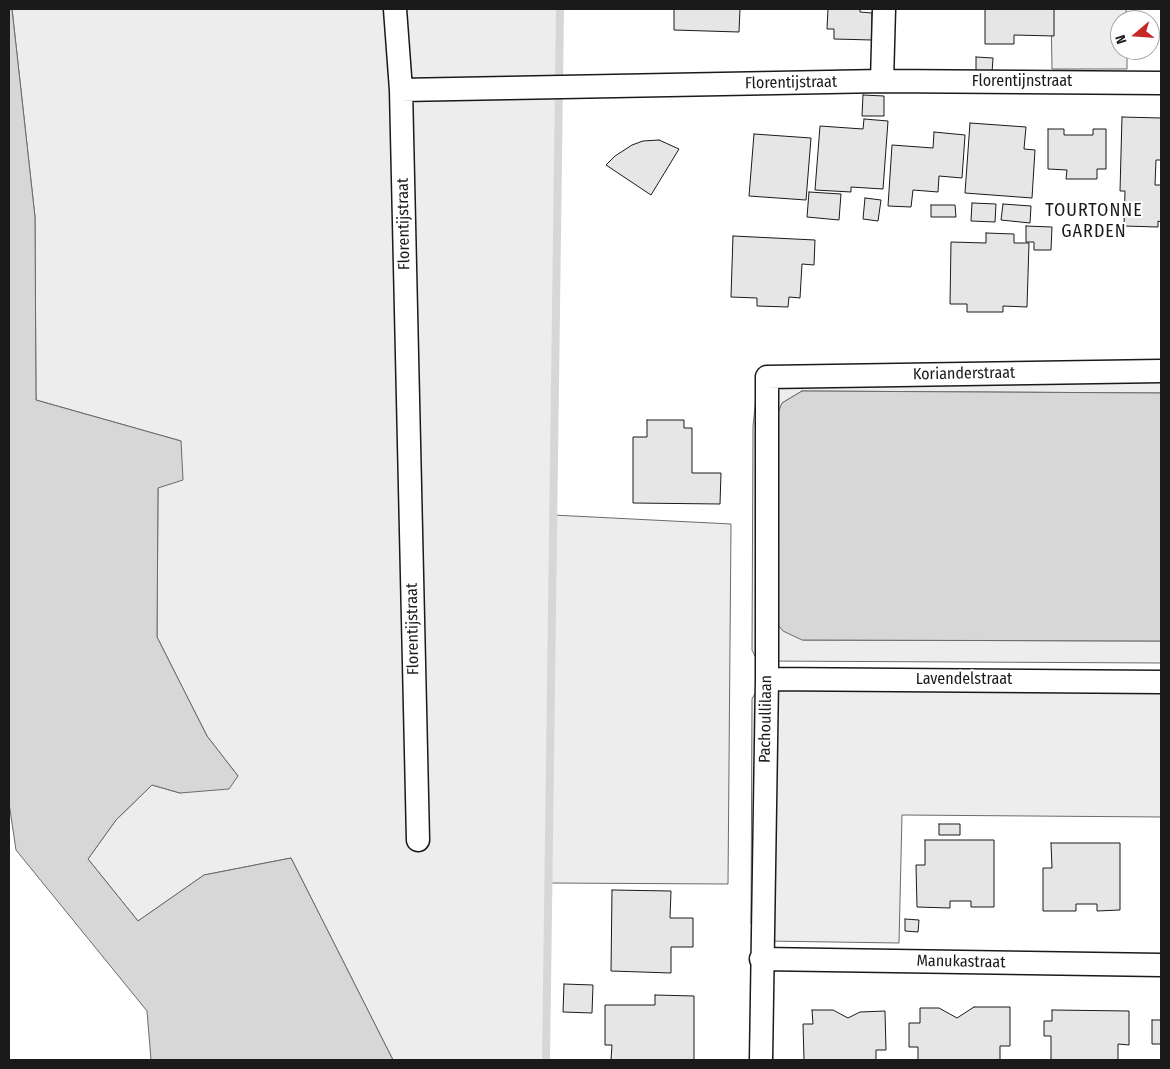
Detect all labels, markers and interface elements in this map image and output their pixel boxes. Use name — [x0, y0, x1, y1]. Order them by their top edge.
north arrow — [1110, 10, 1160, 60]
text: N — [1112, 33, 1131, 46]
street label: Florentijnstraat — [972, 72, 1072, 92]
street label: Florentijstraat — [745, 73, 837, 93]
street label: Florentijstraat — [394, 178, 414, 270]
district label: TOURTONNE GARDEN — [1044, 200, 1144, 242]
street label: Korianderstraat — [913, 364, 1015, 384]
street label: Florentijstraat — [403, 583, 423, 675]
street label: Lavendelstraat — [916, 670, 1012, 690]
street label: Pachoullilaan — [756, 675, 776, 763]
street label: Manukastraat — [916, 952, 1006, 972]

